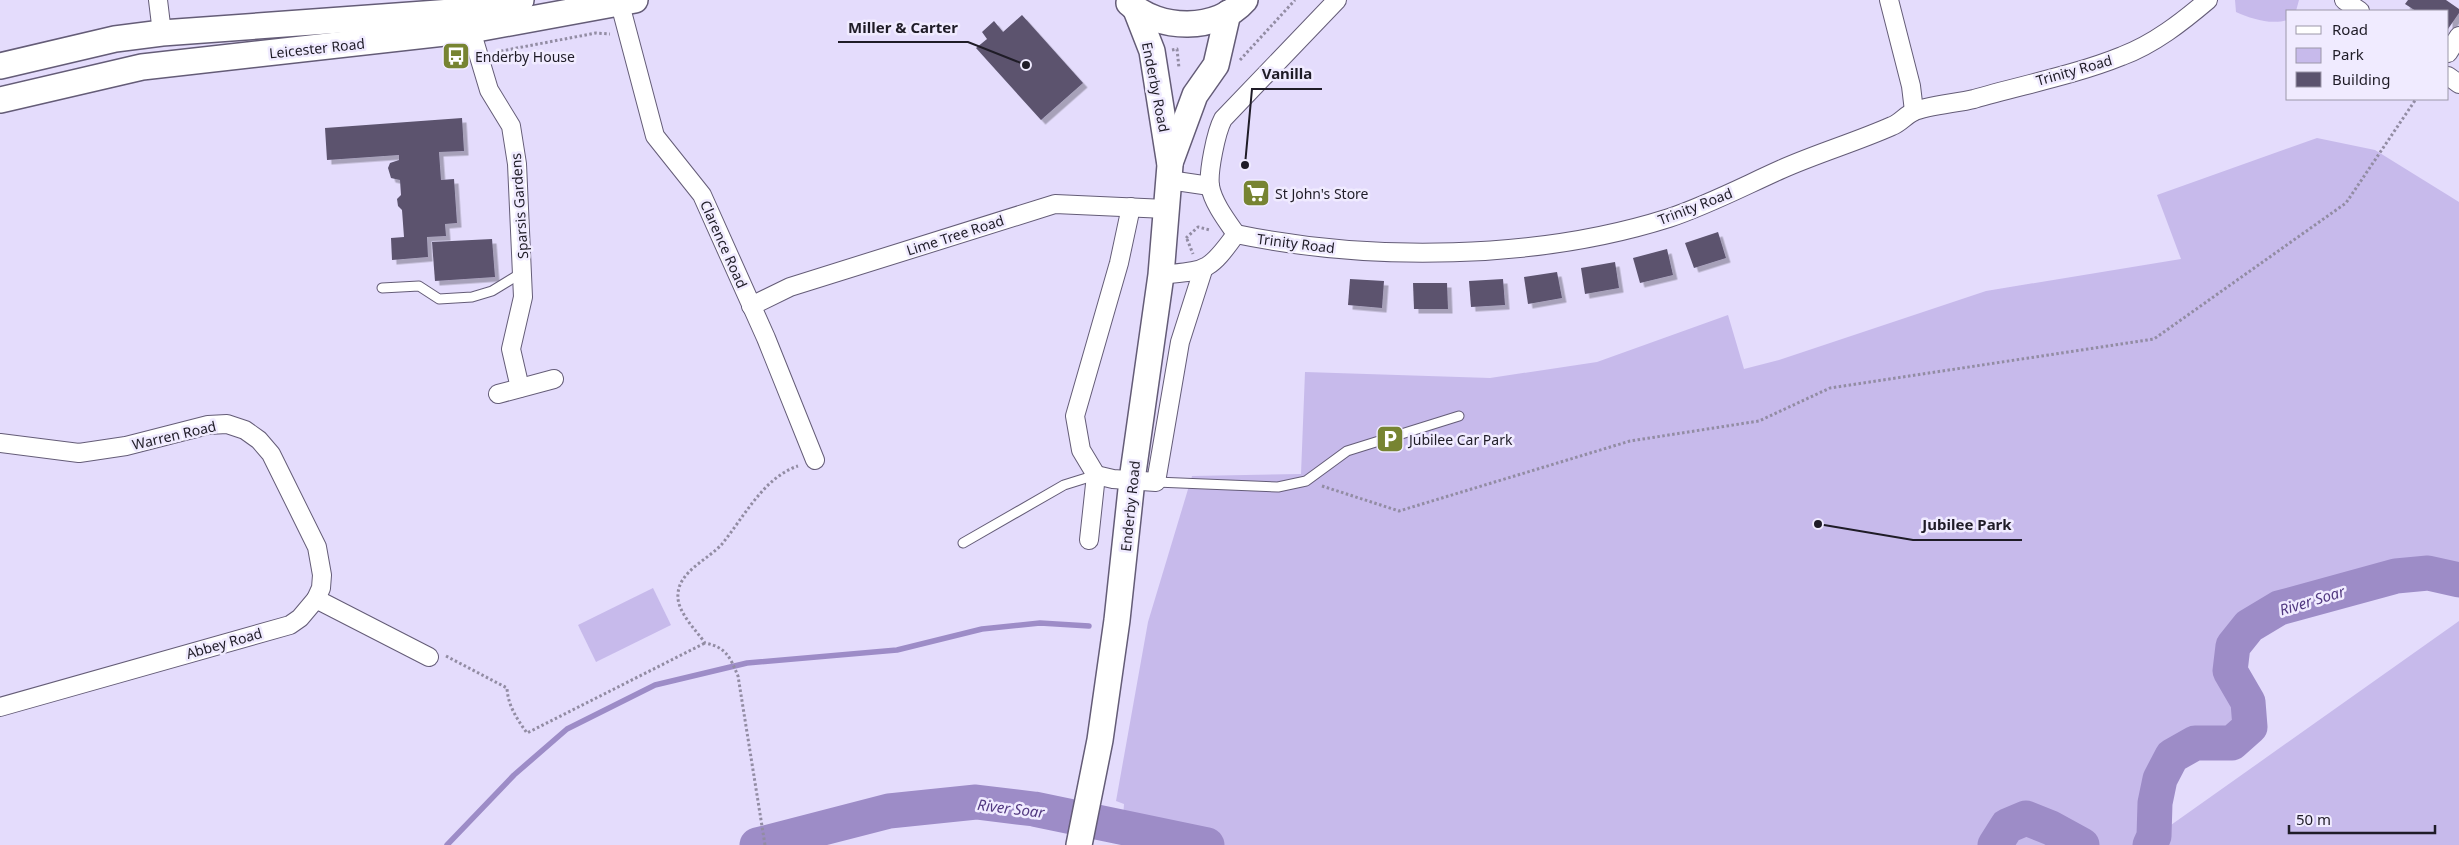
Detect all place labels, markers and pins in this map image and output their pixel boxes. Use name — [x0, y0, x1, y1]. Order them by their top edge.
callout: Miller & Carter — [838, 12, 968, 42]
bus stop icon: Enderby House — [441, 41, 471, 71]
place label: Enderby House — [475, 47, 575, 66]
callout: Vanilla — [1252, 59, 1322, 89]
supermarket icon: St John's Store — [1241, 178, 1271, 208]
place label: St John's Store — [1275, 184, 1369, 203]
parking icon: Jubilee Car Park — [1375, 424, 1405, 454]
place label: Jubilee Car Park — [1407, 430, 1513, 449]
callout: Jubilee Park — [1913, 510, 2022, 540]

